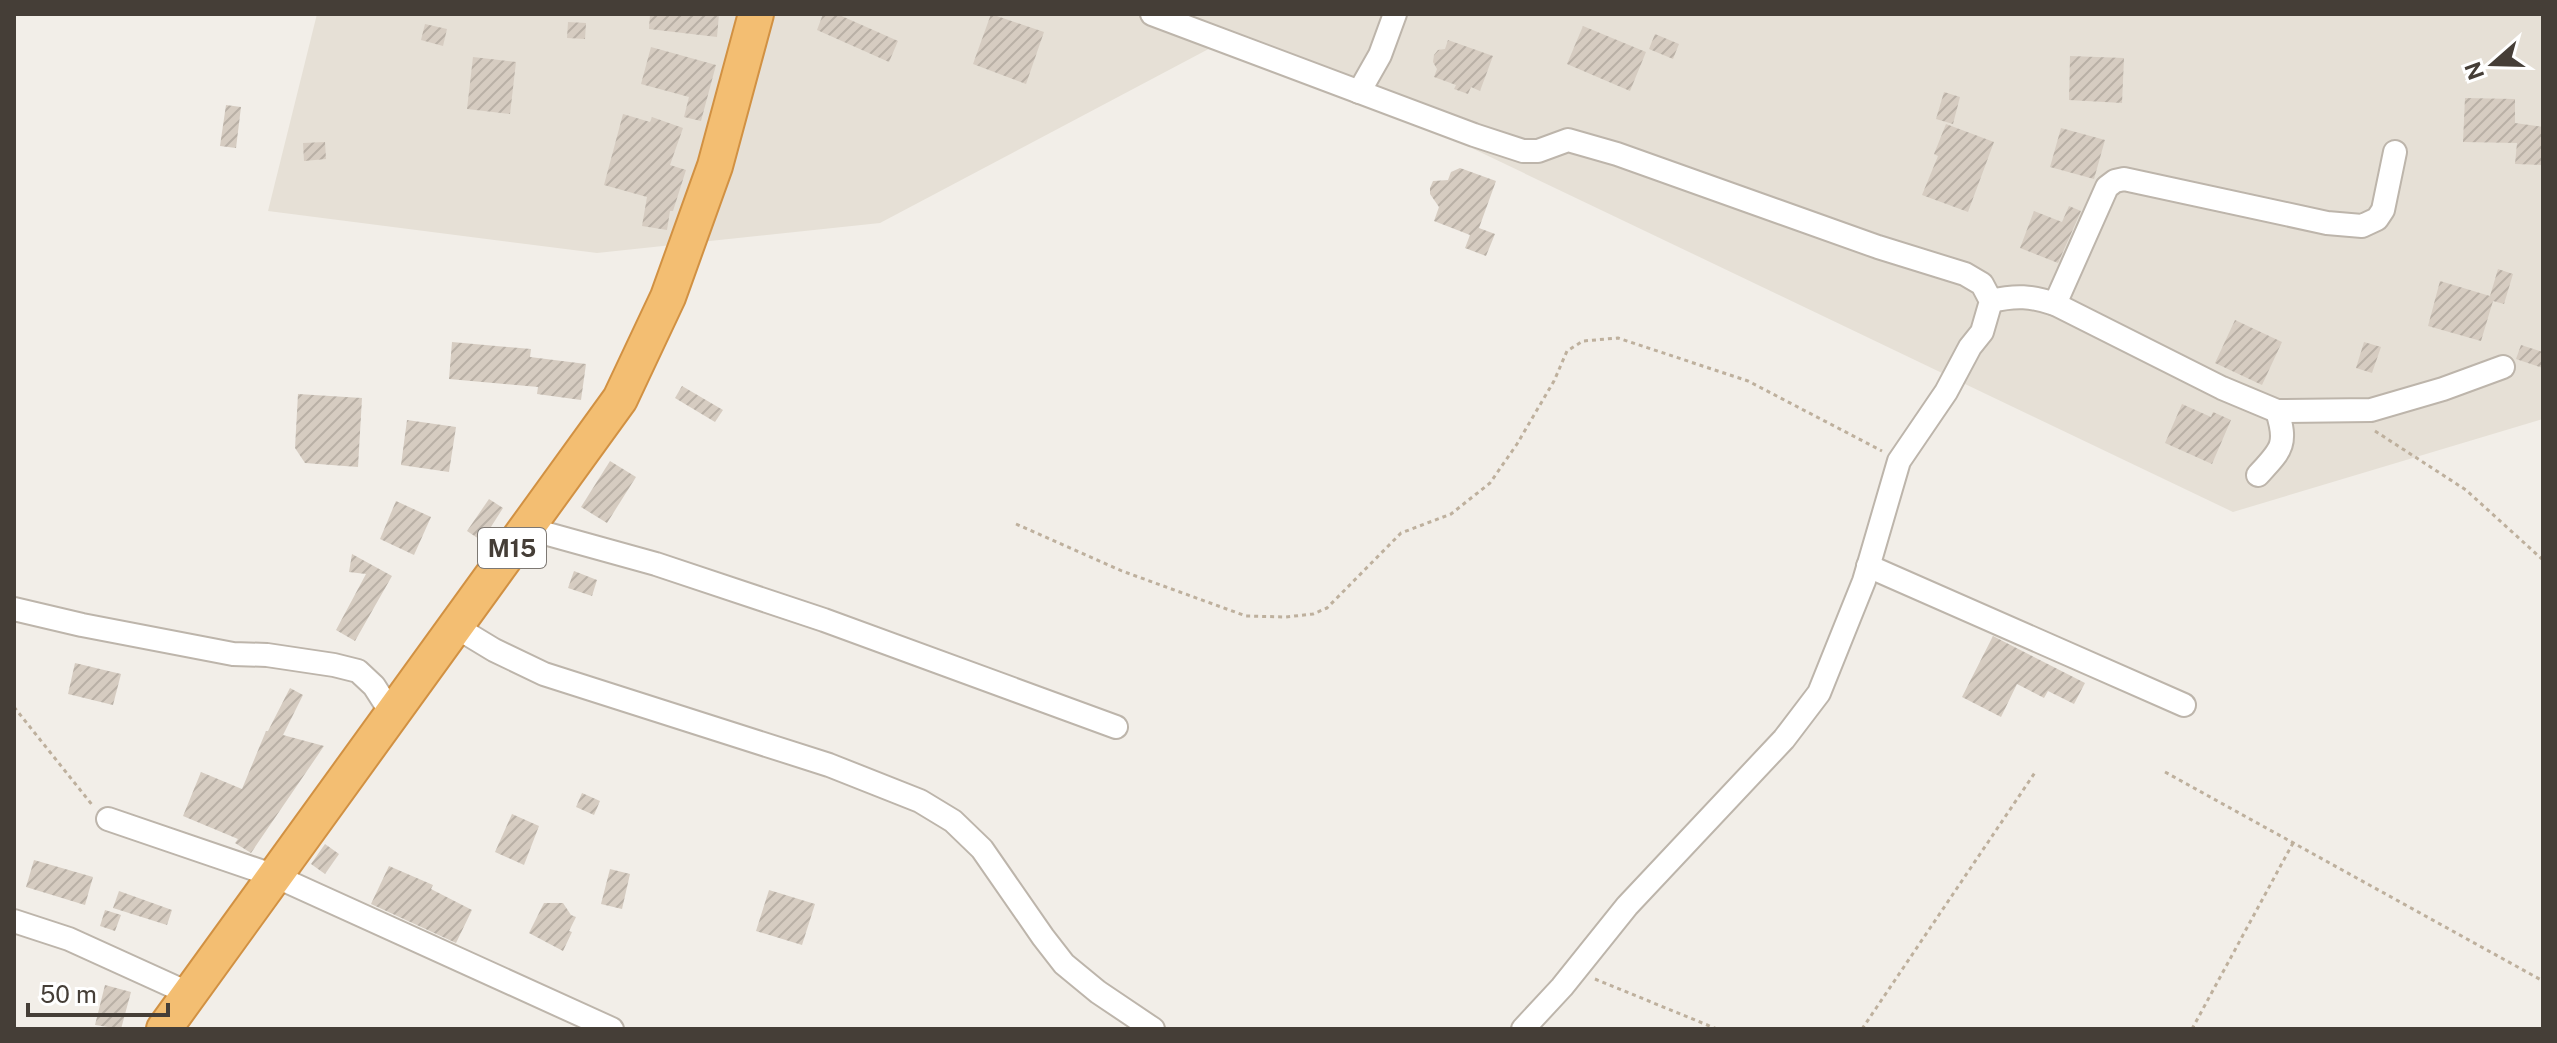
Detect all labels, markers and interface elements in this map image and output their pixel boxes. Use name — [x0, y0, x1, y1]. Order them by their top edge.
north arrow — [2453, 24, 2533, 104]
text: N — [2459, 58, 2489, 83]
road number: M15 — [478, 528, 546, 568]
scale bar — [28, 967, 168, 1017]
text: 50 m — [40, 980, 97, 1008]

